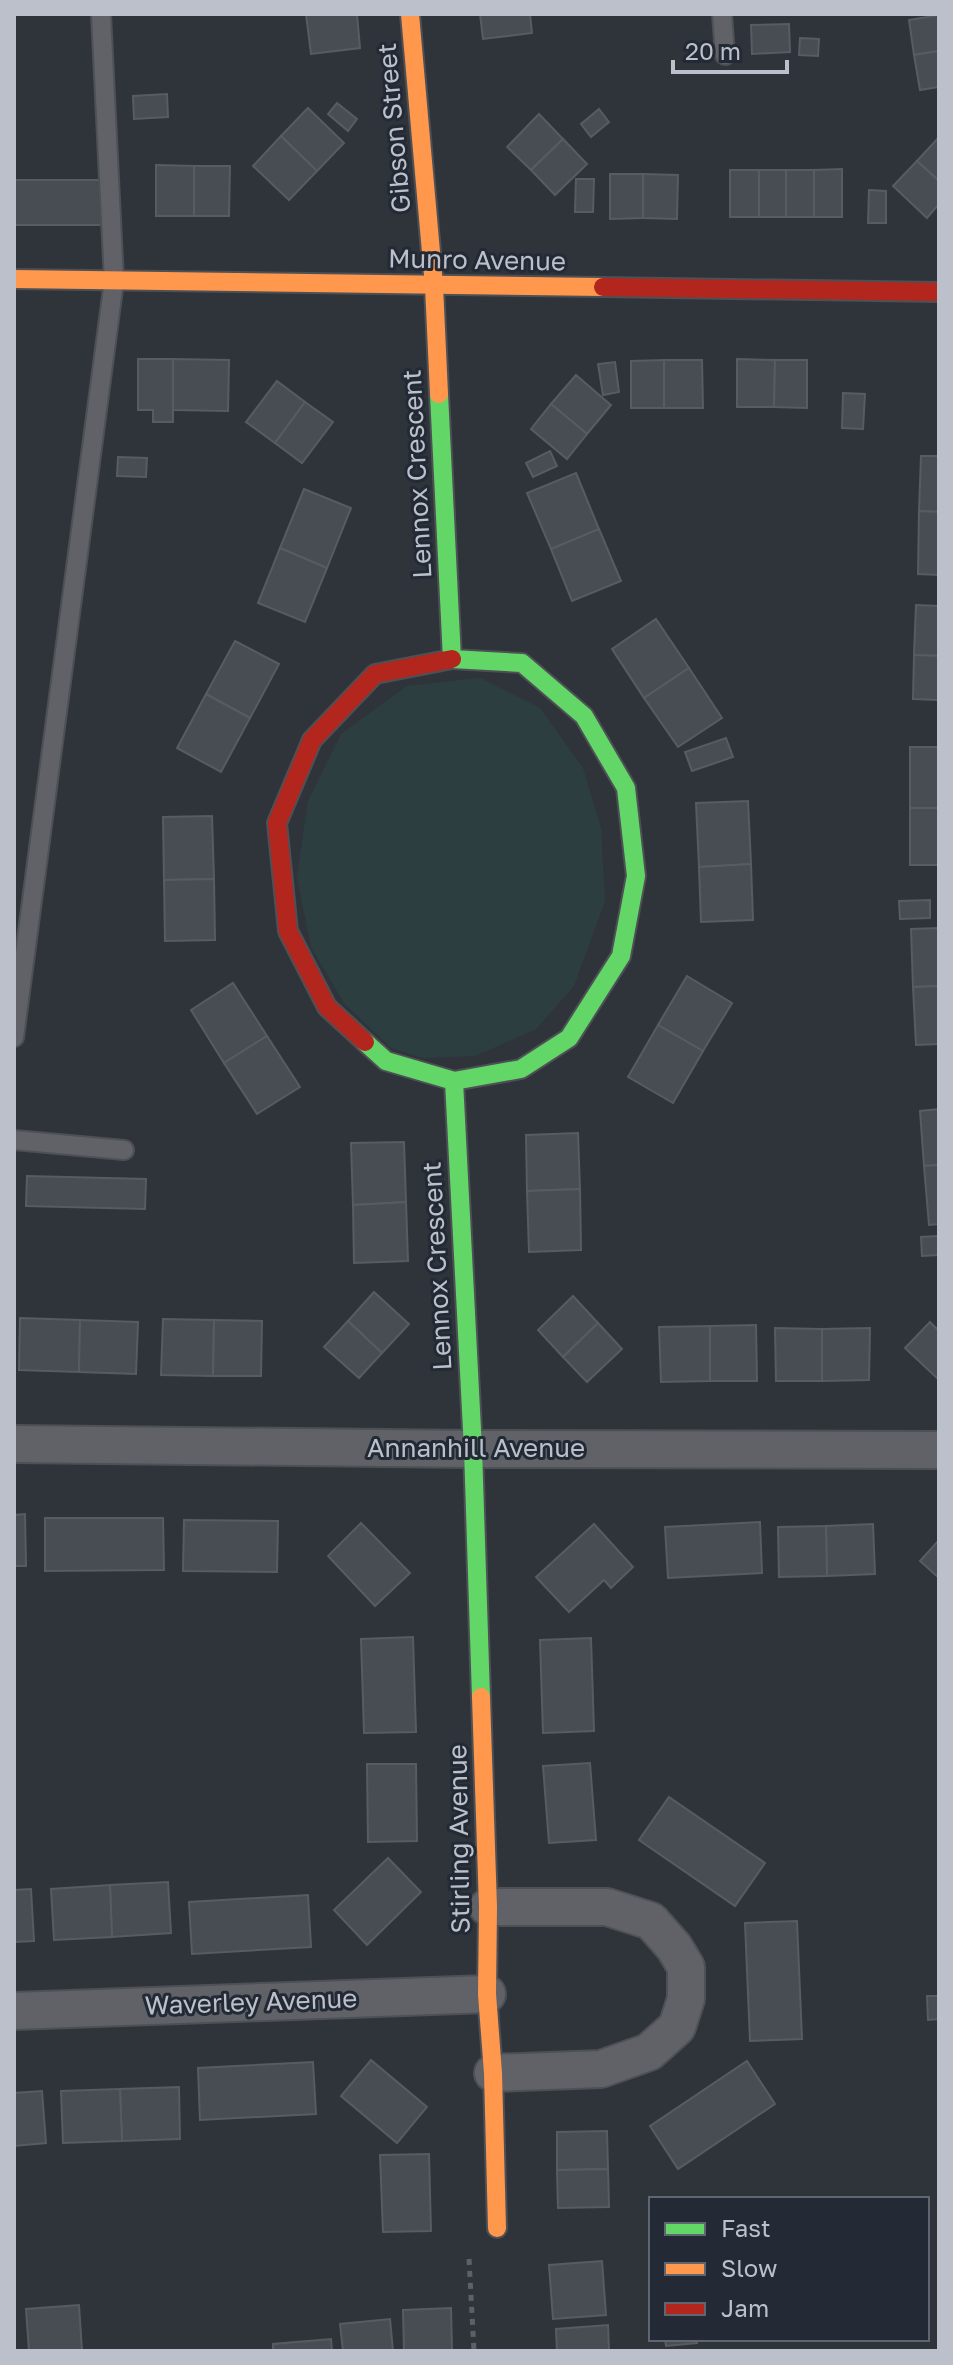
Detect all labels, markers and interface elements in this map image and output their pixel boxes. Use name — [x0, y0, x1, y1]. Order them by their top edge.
scale bar — [673, 24, 787, 74]
text: 20 m — [685, 36, 741, 65]
street label: Gibson Street — [371, 42, 416, 214]
street label: Munro Avenue — [388, 242, 566, 277]
street label: Lennox Crescent — [396, 369, 437, 579]
street label: Lennox Crescent — [416, 1161, 457, 1371]
street label: Annanhill Avenue — [367, 1432, 585, 1463]
street label: Stirling Avenue — [441, 1744, 476, 1934]
street label: Waverley Avenue — [144, 1982, 358, 2021]
legend — [649, 2197, 929, 2341]
text: Fast — [721, 2213, 771, 2242]
text: Slow — [721, 2253, 777, 2282]
text: Jam — [721, 2293, 769, 2322]

